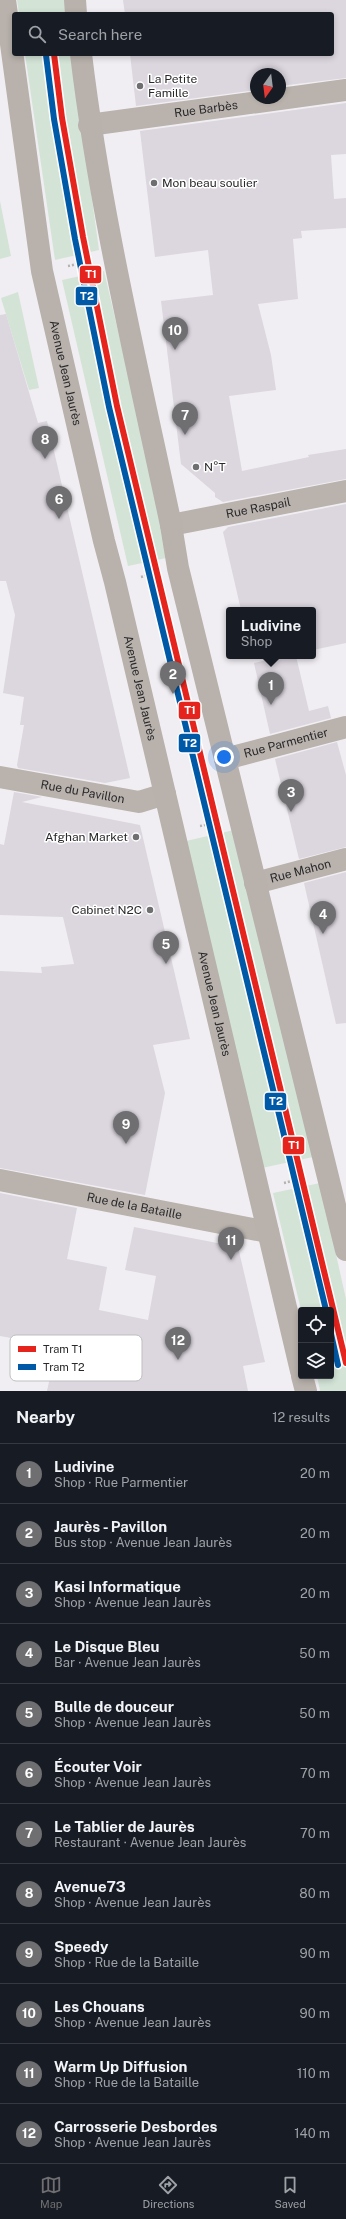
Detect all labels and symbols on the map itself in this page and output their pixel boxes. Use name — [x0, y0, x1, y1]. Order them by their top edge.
north arrow — [250, 68, 286, 104]
place label: La Petite Famille — [148, 72, 197, 100]
marker: La Petite Famille — [135, 81, 145, 91]
street label: Rue Barbès — [173, 98, 239, 120]
place label: Mon beau soulier — [162, 176, 258, 190]
marker: Mon beau soulier — [149, 178, 159, 188]
line badge: T1 — [79, 265, 102, 284]
text: T1 — [85, 268, 97, 280]
line badge: T2 — [75, 286, 98, 306]
text: T2 — [80, 290, 94, 302]
pin: 10 — [162, 317, 188, 350]
street label: Avenue Jean Jaurès — [46, 319, 84, 427]
pin: 7 — [172, 402, 198, 435]
pin: 8 — [32, 426, 58, 459]
place label: N°T — [204, 460, 226, 474]
marker: N°T — [191, 462, 201, 472]
pin: 6 — [46, 486, 72, 519]
street label: Rue Raspail — [225, 495, 292, 521]
street label: Avenue Jean Jaurès — [121, 634, 159, 742]
pin: 2 — [160, 661, 186, 694]
pin: 1 — [258, 672, 284, 705]
line badge: T1 — [178, 701, 201, 720]
text: T1 — [184, 704, 196, 716]
street label: Rue Parmentier — [242, 725, 330, 761]
line badge: T2 — [178, 733, 201, 753]
text: T2 — [183, 737, 197, 749]
your location — [214, 747, 234, 767]
street label: Rue du Pavillon — [40, 777, 126, 806]
pin: 3 — [278, 779, 304, 812]
place label: Afghan Market — [45, 830, 128, 844]
marker: Afghan Market — [131, 832, 141, 842]
street label: Rue Mahon — [268, 856, 333, 886]
pin: 4 — [310, 901, 336, 934]
place label: Cabinet N2C — [71, 903, 142, 917]
marker: Cabinet N2C — [145, 905, 155, 915]
pin: 5 — [153, 931, 179, 964]
street label: Avenue Jean Jaurès — [195, 949, 234, 1058]
line badge: T2 — [264, 1092, 287, 1111]
text: T2 — [269, 1095, 283, 1107]
pin: 9 — [113, 1111, 139, 1144]
line badge: T1 — [282, 1136, 305, 1155]
text: T1 — [288, 1139, 300, 1151]
street label: Rue de la Bataille — [86, 1190, 184, 1222]
pin: 11 — [218, 1227, 244, 1260]
pin: 12 — [165, 1327, 191, 1360]
legend — [10, 1335, 142, 1381]
text: Tram T1 — [43, 1343, 83, 1355]
text: Tram T2 — [43, 1361, 85, 1373]

